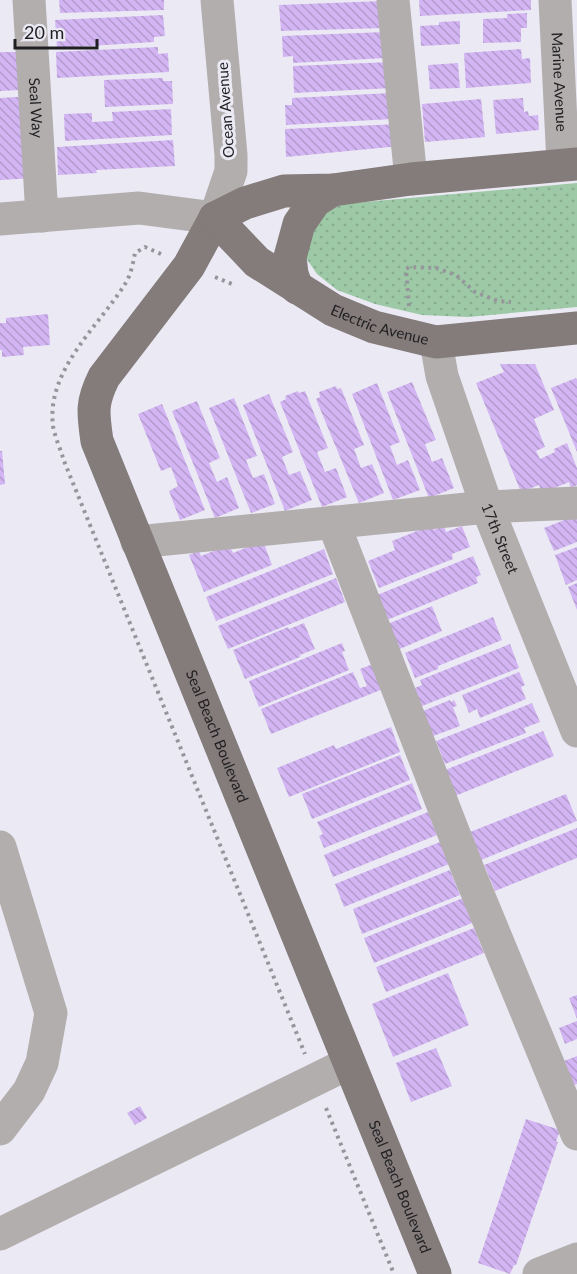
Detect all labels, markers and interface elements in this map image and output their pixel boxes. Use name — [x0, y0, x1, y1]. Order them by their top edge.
scale bar — [15, 12, 98, 50]
text: 20 m — [24, 21, 64, 43]
street label: Marine Avenue — [549, 32, 571, 132]
street label: Ocean Avenue — [213, 62, 237, 158]
street label: Seal Way — [26, 77, 47, 139]
street label: Electric Avenue — [328, 300, 431, 348]
street label: 17th Street — [478, 500, 523, 577]
street label: Seal Beach Boulevard — [183, 667, 253, 805]
street label: Seal Beach Boulevard — [366, 1117, 435, 1255]

